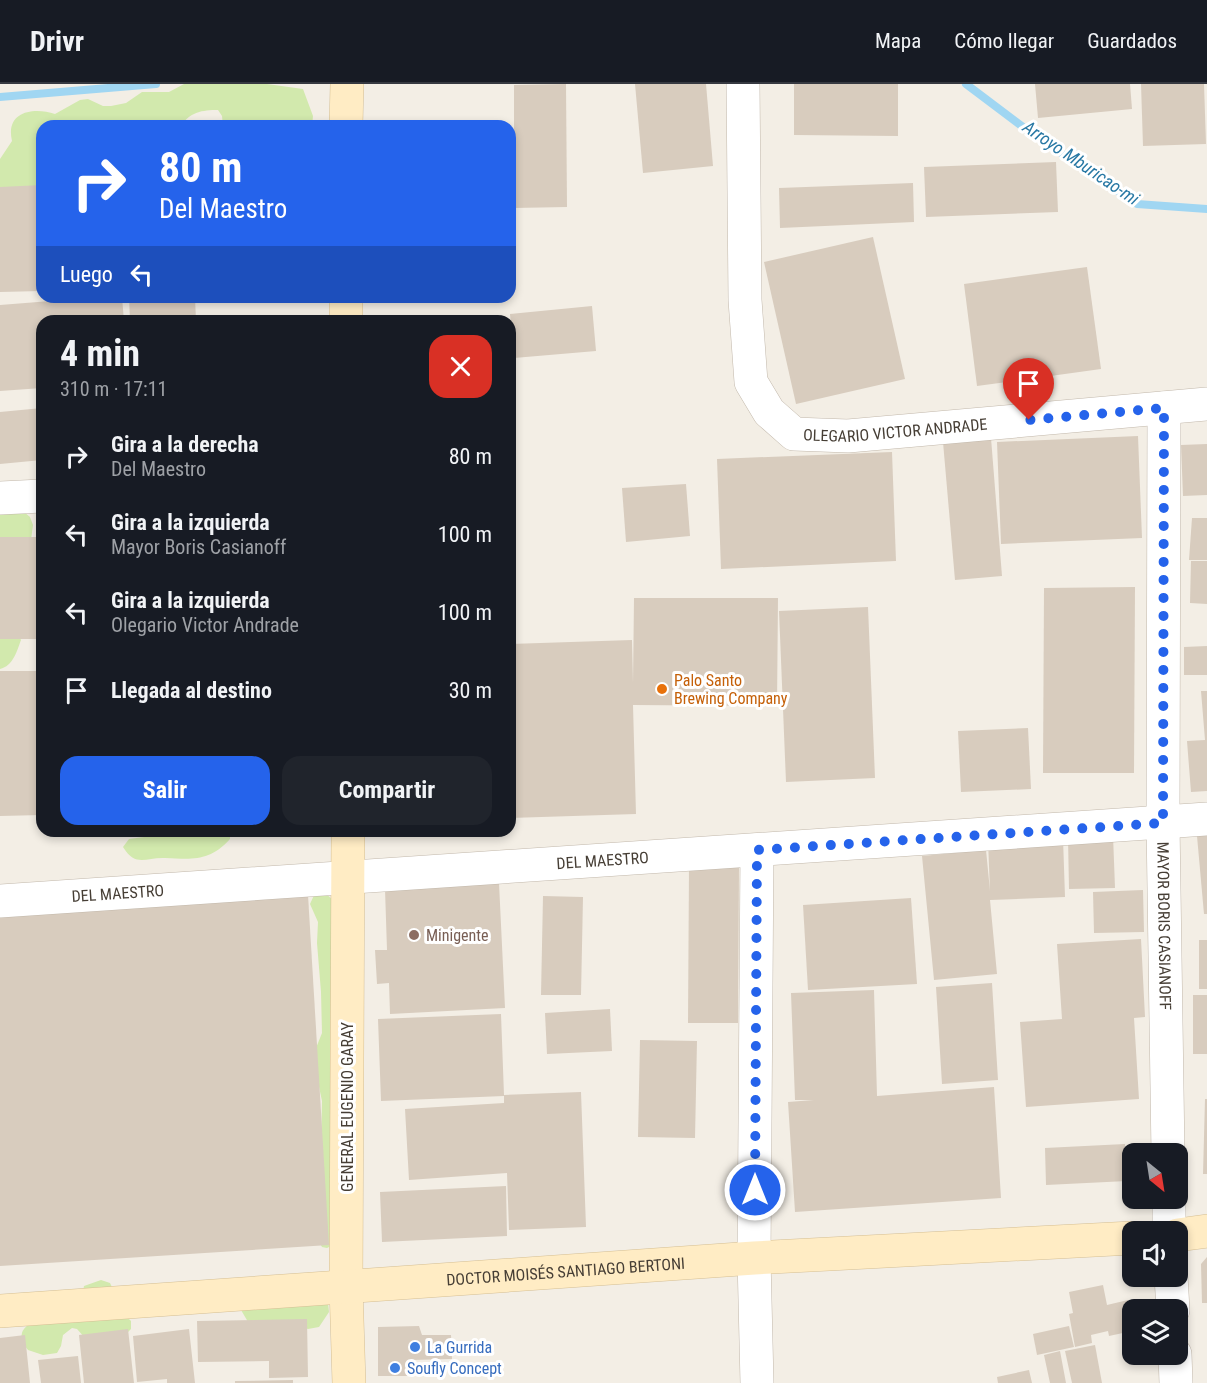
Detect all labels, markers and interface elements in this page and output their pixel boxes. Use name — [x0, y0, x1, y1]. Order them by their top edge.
text: Drivr — [30, 25, 84, 58]
text: Mapa — [875, 29, 921, 53]
text: Cómo llegar — [954, 29, 1054, 53]
text: Guardados — [1087, 29, 1177, 53]
water label: Arroyo Mburicao-mi — [1018, 115, 1144, 210]
text: 80 m — [159, 143, 242, 192]
icon: right — [60, 144, 138, 222]
text: Del Maestro — [159, 193, 287, 225]
icon: left — [125, 258, 158, 291]
text: Luego — [60, 262, 113, 287]
text: 4 min — [60, 333, 140, 375]
button: close — [429, 335, 492, 398]
pin — [1003, 358, 1054, 420]
icon: arrive — [1012, 367, 1045, 400]
text: 310 m · 17:11 — [60, 377, 167, 401]
street label: OLEGARIO VICTOR ANDRADE — [803, 415, 988, 446]
text: Gira a la derecha — [111, 432, 259, 457]
icon: right — [60, 440, 93, 473]
text: 80 m — [449, 444, 492, 469]
text: Del Maestro — [111, 457, 206, 481]
text: Gira a la izquierda — [111, 510, 270, 535]
icon: left — [60, 518, 93, 551]
text: 100 m — [438, 522, 492, 547]
text: Mayor Boris Casianoff — [111, 535, 286, 559]
text: Gira a la izquierda — [111, 588, 270, 613]
icon: left — [60, 596, 93, 629]
text: 100 m — [438, 600, 492, 625]
text: Olegario Victor Andrade — [111, 613, 299, 637]
place label: Palo Santo Brewing Company — [674, 671, 788, 708]
icon: arrive — [60, 674, 93, 707]
text: Llegada al destino — [111, 678, 272, 703]
text: 30 m — [449, 678, 492, 703]
marker: Palo Santo Brewing Company — [655, 682, 669, 696]
button: Salir — [60, 756, 270, 825]
button: Compartir — [282, 756, 492, 825]
street label: MAYOR BORIS CASIANOFF — [1153, 842, 1175, 1011]
street label: DEL MAESTRO — [556, 848, 649, 873]
street label: DEL MAESTRO — [71, 881, 165, 906]
place label: Minigente — [426, 926, 489, 945]
marker: Minigente — [407, 928, 421, 942]
street label: GENERAL EUGENIO GARAY — [338, 1021, 357, 1192]
north arrow — [1122, 1143, 1188, 1209]
map controls — [1122, 1143, 1188, 1365]
position arrow — [723, 1158, 787, 1222]
button: sound — [1122, 1221, 1188, 1287]
street label: DOCTOR MOISÉS SANTIAGO BERTONI — [446, 1254, 686, 1290]
button: layers — [1122, 1299, 1188, 1365]
place label: La Gurrida — [427, 1338, 492, 1357]
marker: La Gurrida — [408, 1340, 422, 1354]
place label: Soufly Concept — [407, 1359, 502, 1378]
marker: Soufly Concept — [388, 1361, 402, 1375]

